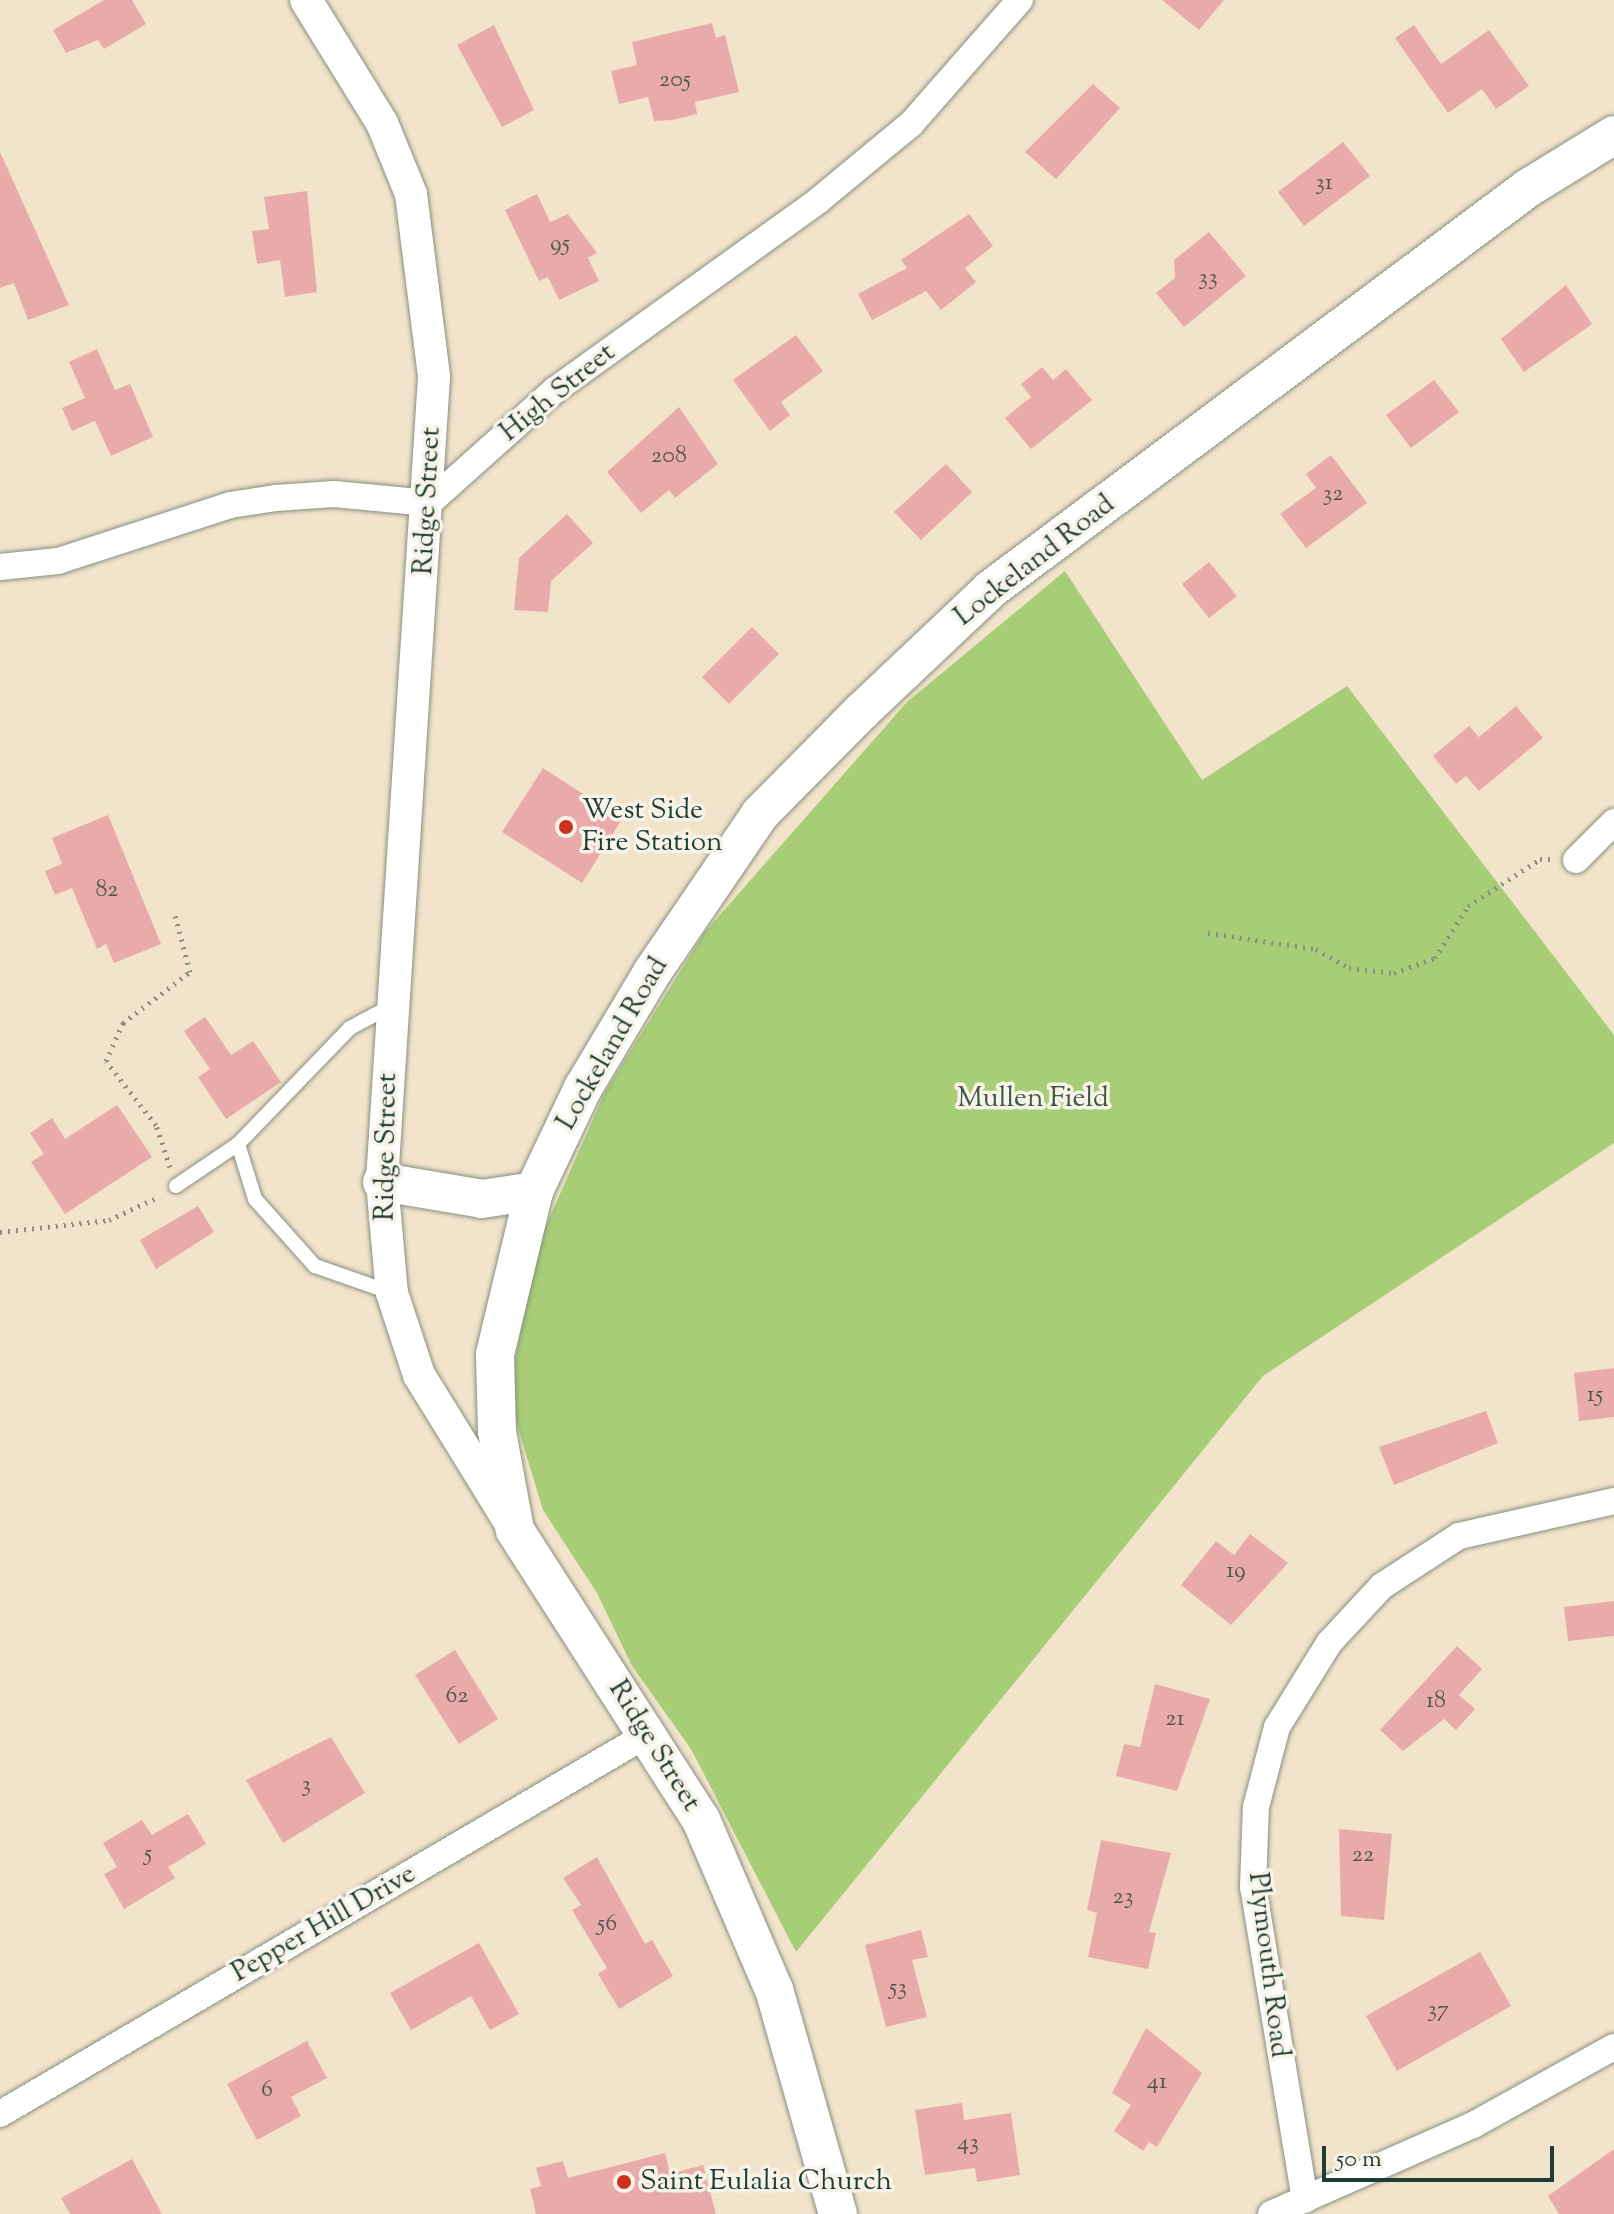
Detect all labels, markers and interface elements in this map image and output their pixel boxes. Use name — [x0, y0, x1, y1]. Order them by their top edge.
house number: 205 — [659, 67, 691, 95]
house number: 31 — [1315, 170, 1333, 198]
house number: 95 — [550, 231, 570, 259]
house number: 33 — [1198, 265, 1218, 293]
street label: High Street — [494, 336, 622, 450]
street label: Ridge Street — [407, 426, 449, 576]
house number: 208 — [651, 443, 687, 471]
house number: 32 — [1323, 481, 1343, 509]
street label: Lockeland Road — [948, 488, 1122, 634]
place label: West Side Fire Station — [582, 794, 723, 860]
marker: West Side Fire Station — [557, 818, 575, 836]
house number: 82 — [96, 877, 118, 905]
street label: Lockeland Road — [550, 952, 676, 1136]
street label: Ridge Street — [369, 1073, 405, 1221]
park label: Mullen Field — [957, 1082, 1109, 1116]
house number: 15 — [1587, 1382, 1603, 1410]
house number: 19 — [1226, 1558, 1246, 1586]
street label: Ridge Street — [600, 1674, 708, 1818]
house number: 62 — [446, 1683, 468, 1711]
house number: 18 — [1426, 1688, 1446, 1716]
house number: 21 — [1165, 1706, 1185, 1734]
house number: 3 — [301, 1772, 311, 1800]
house number: 5 — [144, 1841, 152, 1869]
house number: 22 — [1352, 1842, 1374, 1870]
street label: Pepper Hill Drive — [226, 1858, 422, 1990]
street label: Plymouth Road — [1240, 1870, 1296, 2060]
house number: 23 — [1113, 1884, 1133, 1912]
house number: 56 — [597, 1911, 617, 1939]
house number: 53 — [889, 1975, 907, 2003]
house number: 37 — [1427, 1997, 1449, 2025]
house number: 41 — [1147, 2069, 1167, 2097]
house number: 6 — [261, 2077, 273, 2105]
house number: 43 — [957, 2130, 979, 2158]
scale bar — [1326, 2130, 1558, 2180]
text: 50 m — [1336, 2143, 1382, 2177]
place label: Saint Eulalia Church — [640, 2165, 892, 2199]
marker: Saint Eulalia Church — [615, 2173, 633, 2191]

